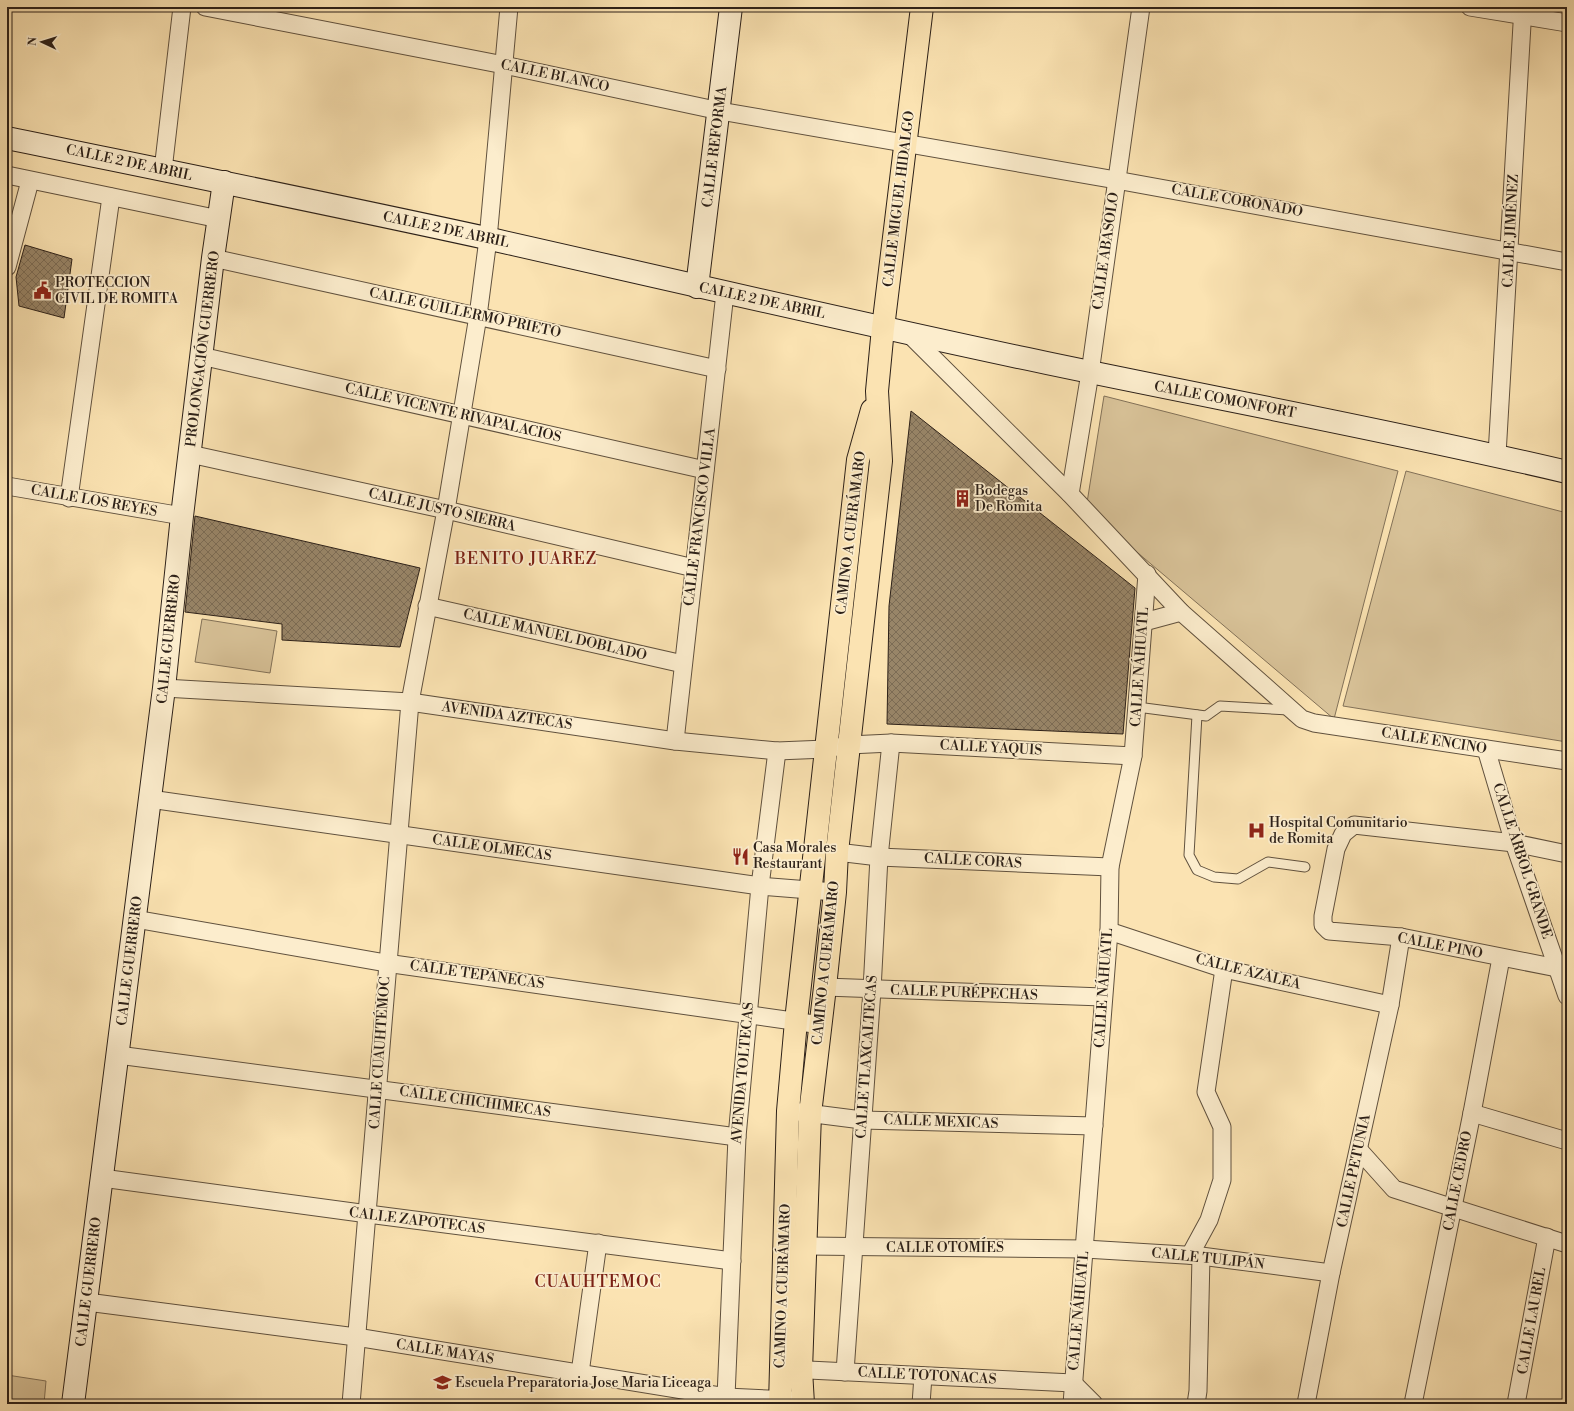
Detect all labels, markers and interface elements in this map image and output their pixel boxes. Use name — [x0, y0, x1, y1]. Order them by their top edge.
north arrow — [22, 22, 62, 62]
text: N — [26, 36, 40, 46]
street label: CALLE BLANCO — [499, 56, 611, 96]
street label: CALLE REFORMA — [699, 85, 731, 209]
street label: CALLE MIGUEL HIDALGO — [879, 110, 919, 288]
street label: CALLE 2 DE ABRIL — [64, 141, 194, 185]
street label: CALLE JIMÉNEZ — [1497, 174, 1523, 288]
street label: CALLE CORONADO — [1170, 181, 1304, 221]
street label: CALLE ABASOLO — [1089, 191, 1123, 311]
street label: CALLE 2 DE ABRIL — [381, 208, 511, 252]
street label: PROLONGACIÓN GUERRERO — [180, 250, 224, 448]
place label: PROTECCION CIVIL DE ROMITA — [55, 274, 179, 308]
street label: CALLE 2 DE ABRIL — [697, 279, 827, 323]
public building icon: PROTECCION CIVIL DE ROMITA — [32, 281, 52, 301]
street label: CALLE GUILLERMO PRIETO — [367, 284, 563, 342]
street label: CALLE COMONFORT — [1152, 377, 1298, 423]
street label: CALLE VICENTE RIVAPALACIOS — [343, 379, 563, 447]
street label: CALLE FRANCISCO VILLA — [680, 426, 720, 607]
street label: CAMINO A CUERÁMARO — [830, 450, 870, 616]
street label: CALLE LOS REYES — [29, 481, 159, 521]
place label: Bodegas De Romita — [974, 482, 1043, 516]
street label: CALLE JUSTO SIERRA — [367, 484, 518, 536]
building icon: Bodegas De Romita — [952, 489, 972, 509]
district label: BENITO JUAREZ — [454, 549, 597, 569]
street label: CALLE GUERRERO — [153, 573, 185, 705]
street label: CALLE MANUEL DOBLADO — [461, 605, 649, 665]
street label: CALLE NÁHUATL — [1125, 606, 1153, 727]
street label: AVENIDA AZTECAS — [439, 698, 574, 734]
street label: CALLE ENCINO — [1380, 724, 1488, 758]
street label: CALLE YAQUIS — [939, 736, 1043, 760]
street label: CALLE ÁRBOL GRANDE — [1488, 780, 1558, 941]
place label: Hospital Comunitario de Romita — [1269, 814, 1408, 848]
hospital icon: Hospital Comunitario de Romita — [1246, 821, 1266, 841]
street label: CALLE OLMECAS — [431, 831, 553, 865]
place label: Casa Morales Restaurant — [753, 839, 836, 873]
restaurant icon: Casa Morales Restaurant — [730, 846, 750, 866]
street label: CALLE CORAS — [923, 849, 1023, 873]
street label: CAMINO A CUERÁMARO — [806, 880, 844, 1046]
street label: CALLE GUERRERO — [113, 895, 147, 1027]
street label: CALLE NÁHUATL — [1089, 927, 1117, 1048]
street label: CALLE PINO — [1396, 929, 1484, 963]
street label: CALLE AZALEA — [1194, 950, 1303, 994]
street label: CALLE TEPANECAS — [409, 957, 545, 993]
street label: CALLE TLAXCALTECAS — [852, 975, 882, 1139]
street label: CALLE CUAUHTÉMOC — [364, 976, 394, 1130]
street label: CALLE PURÉPECHAS — [890, 979, 1038, 1005]
street label: AVENIDA TOLTECAS — [728, 1001, 758, 1146]
street label: CALLE CHICHIMECAS — [398, 1082, 552, 1122]
street label: CALLE MEXICAS — [883, 1111, 999, 1133]
street label: CALLE PETUNIA — [1333, 1112, 1375, 1229]
street label: CALLE CEDRO — [1439, 1129, 1477, 1232]
street label: CAMINO A CUERÁMARO — [769, 1203, 795, 1369]
street label: CALLE ZAPOTECAS — [348, 1204, 486, 1238]
street label: CALLE GUERRERO — [72, 1216, 106, 1348]
street label: CALLE OTOMÍES — [886, 1237, 1004, 1257]
street label: CALLE TULIPÁN — [1150, 1242, 1266, 1274]
street label: CALLE NÁHUATL — [1063, 1250, 1093, 1372]
street label: CALLE LAUREL — [1514, 1266, 1550, 1376]
district label: CUAUHTEMOC — [535, 1272, 661, 1292]
street label: CALLE MAYAS — [395, 1335, 495, 1369]
street label: CALLE TOTONACAS — [857, 1363, 997, 1389]
school or university icon: Escuela Preparatoria Jose Maria Liceaga — [432, 1373, 452, 1393]
place label: Escuela Preparatoria Jose Maria Liceaga — [455, 1374, 712, 1392]

